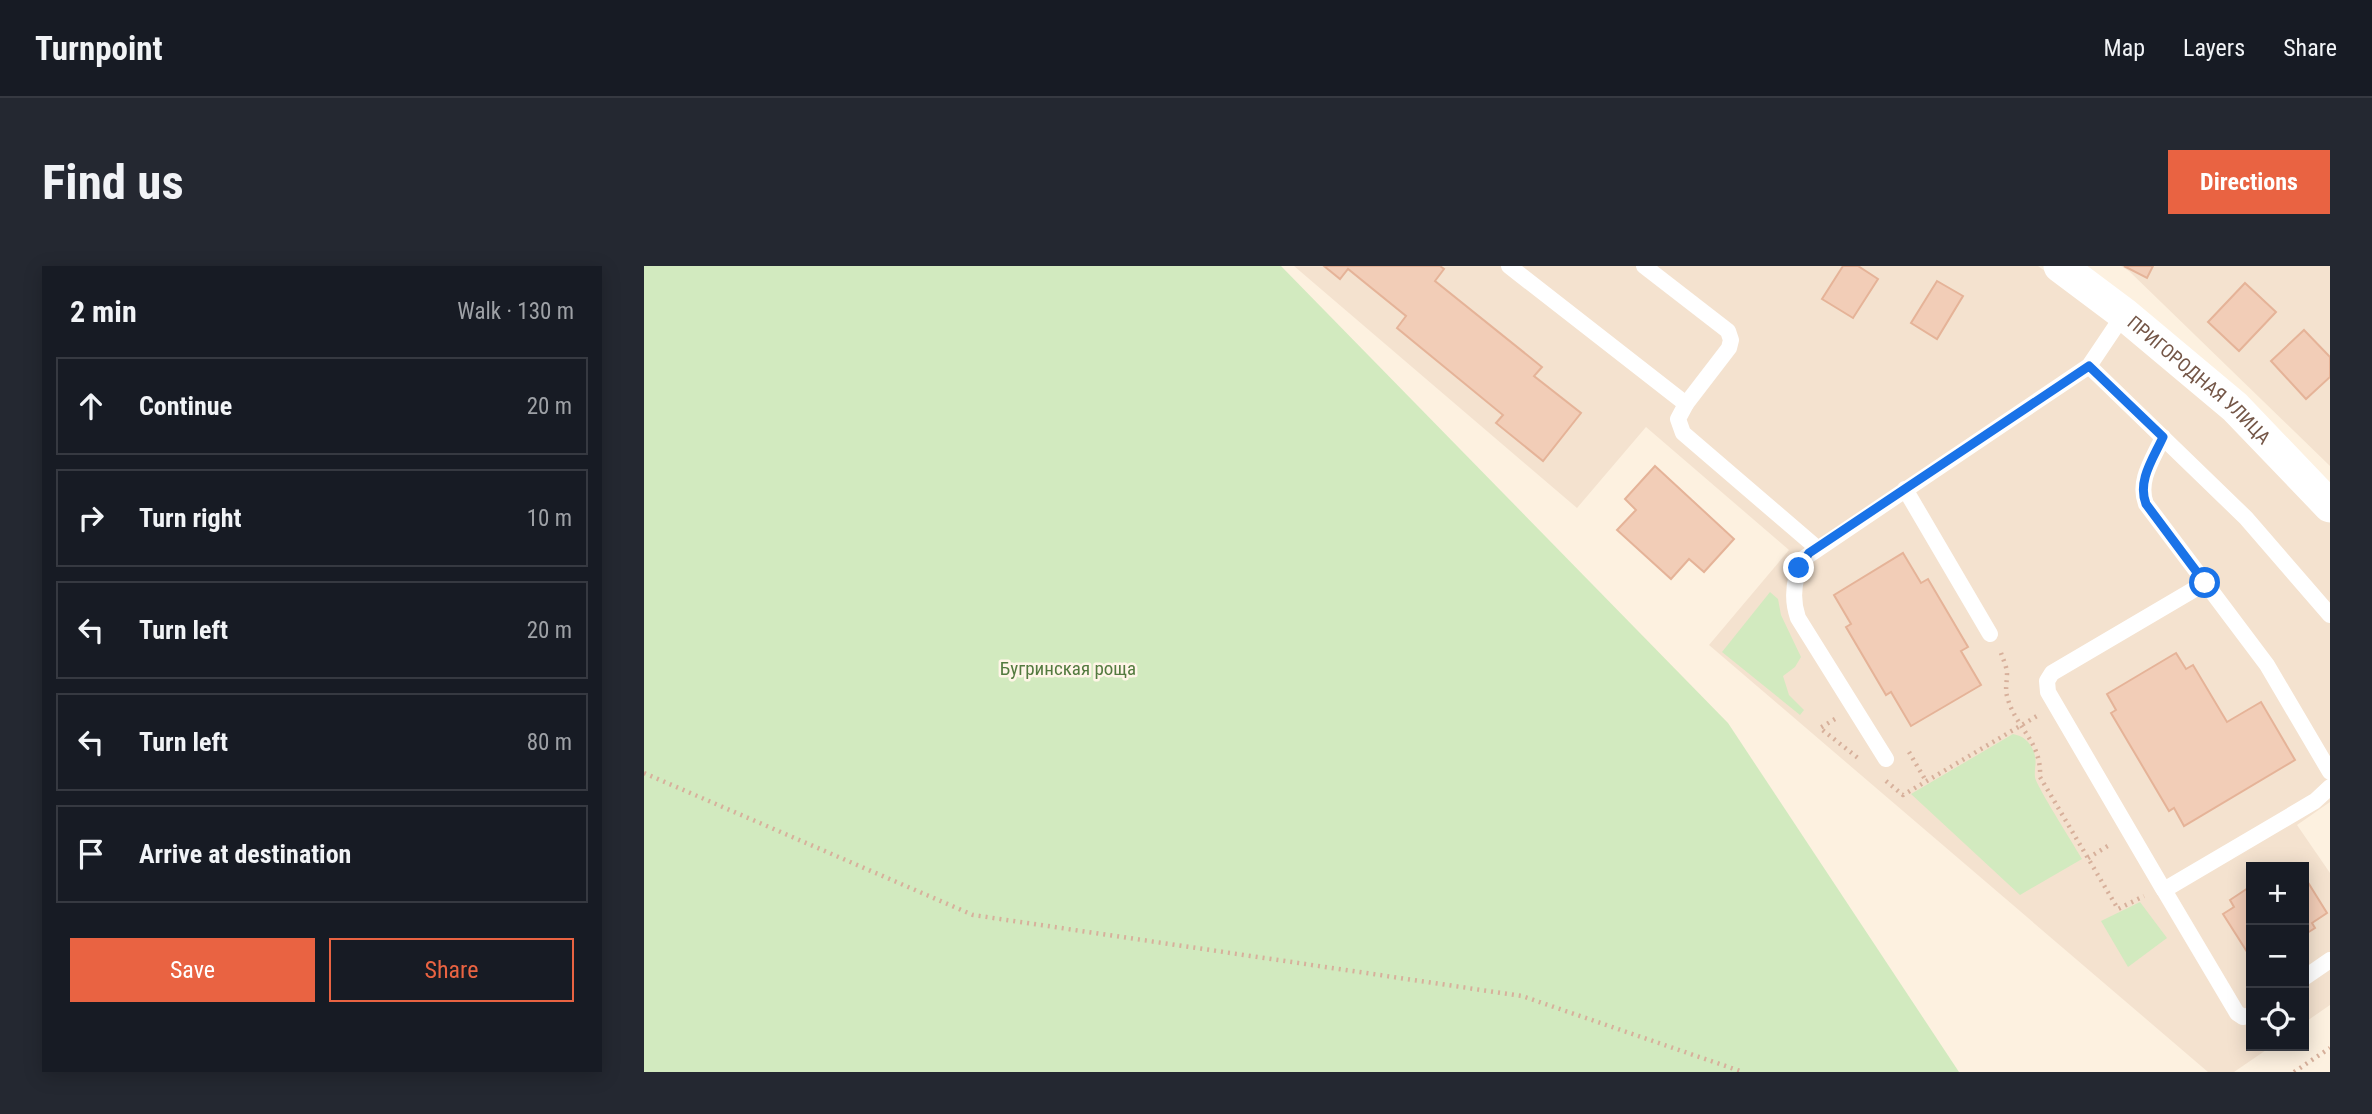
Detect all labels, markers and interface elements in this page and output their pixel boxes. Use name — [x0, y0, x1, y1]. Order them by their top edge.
text: Turnpoint — [35, 29, 163, 68]
text: Map — [2104, 34, 2145, 62]
text: Layers — [2183, 34, 2245, 62]
text: Share — [2283, 34, 2337, 62]
button: Directions — [2168, 150, 2330, 214]
text: Find us — [42, 154, 184, 211]
text: 2 min — [70, 294, 137, 329]
text: Walk · 130 m — [457, 298, 574, 325]
street label: ПРИГОРОДНАЯ УЛИЦА — [2123, 311, 2276, 449]
icon: ahead — [72, 387, 110, 425]
text: Continue — [139, 391, 232, 421]
text: 20 m — [527, 393, 572, 420]
icon: right — [72, 499, 110, 537]
text: Turn right — [139, 503, 241, 533]
text: 10 m — [527, 505, 572, 532]
route end — [1783, 552, 1814, 583]
route start — [2189, 567, 2220, 598]
icon: left — [72, 611, 110, 649]
text: Turn left — [139, 615, 228, 645]
text: 20 m — [527, 617, 572, 644]
park label: Бугринская роща — [1000, 657, 1136, 680]
icon: left — [72, 723, 110, 761]
text: Turn left — [139, 727, 228, 757]
text: 80 m — [527, 729, 572, 756]
icon: arrive — [72, 835, 110, 873]
text: Arrive at destination — [139, 839, 351, 869]
map controls — [2246, 862, 2309, 1051]
button: + — [2246, 862, 2309, 925]
button: − — [2246, 925, 2309, 988]
button: Save — [70, 938, 315, 1002]
button: Share — [329, 938, 574, 1002]
button: locate — [2246, 988, 2309, 1051]

